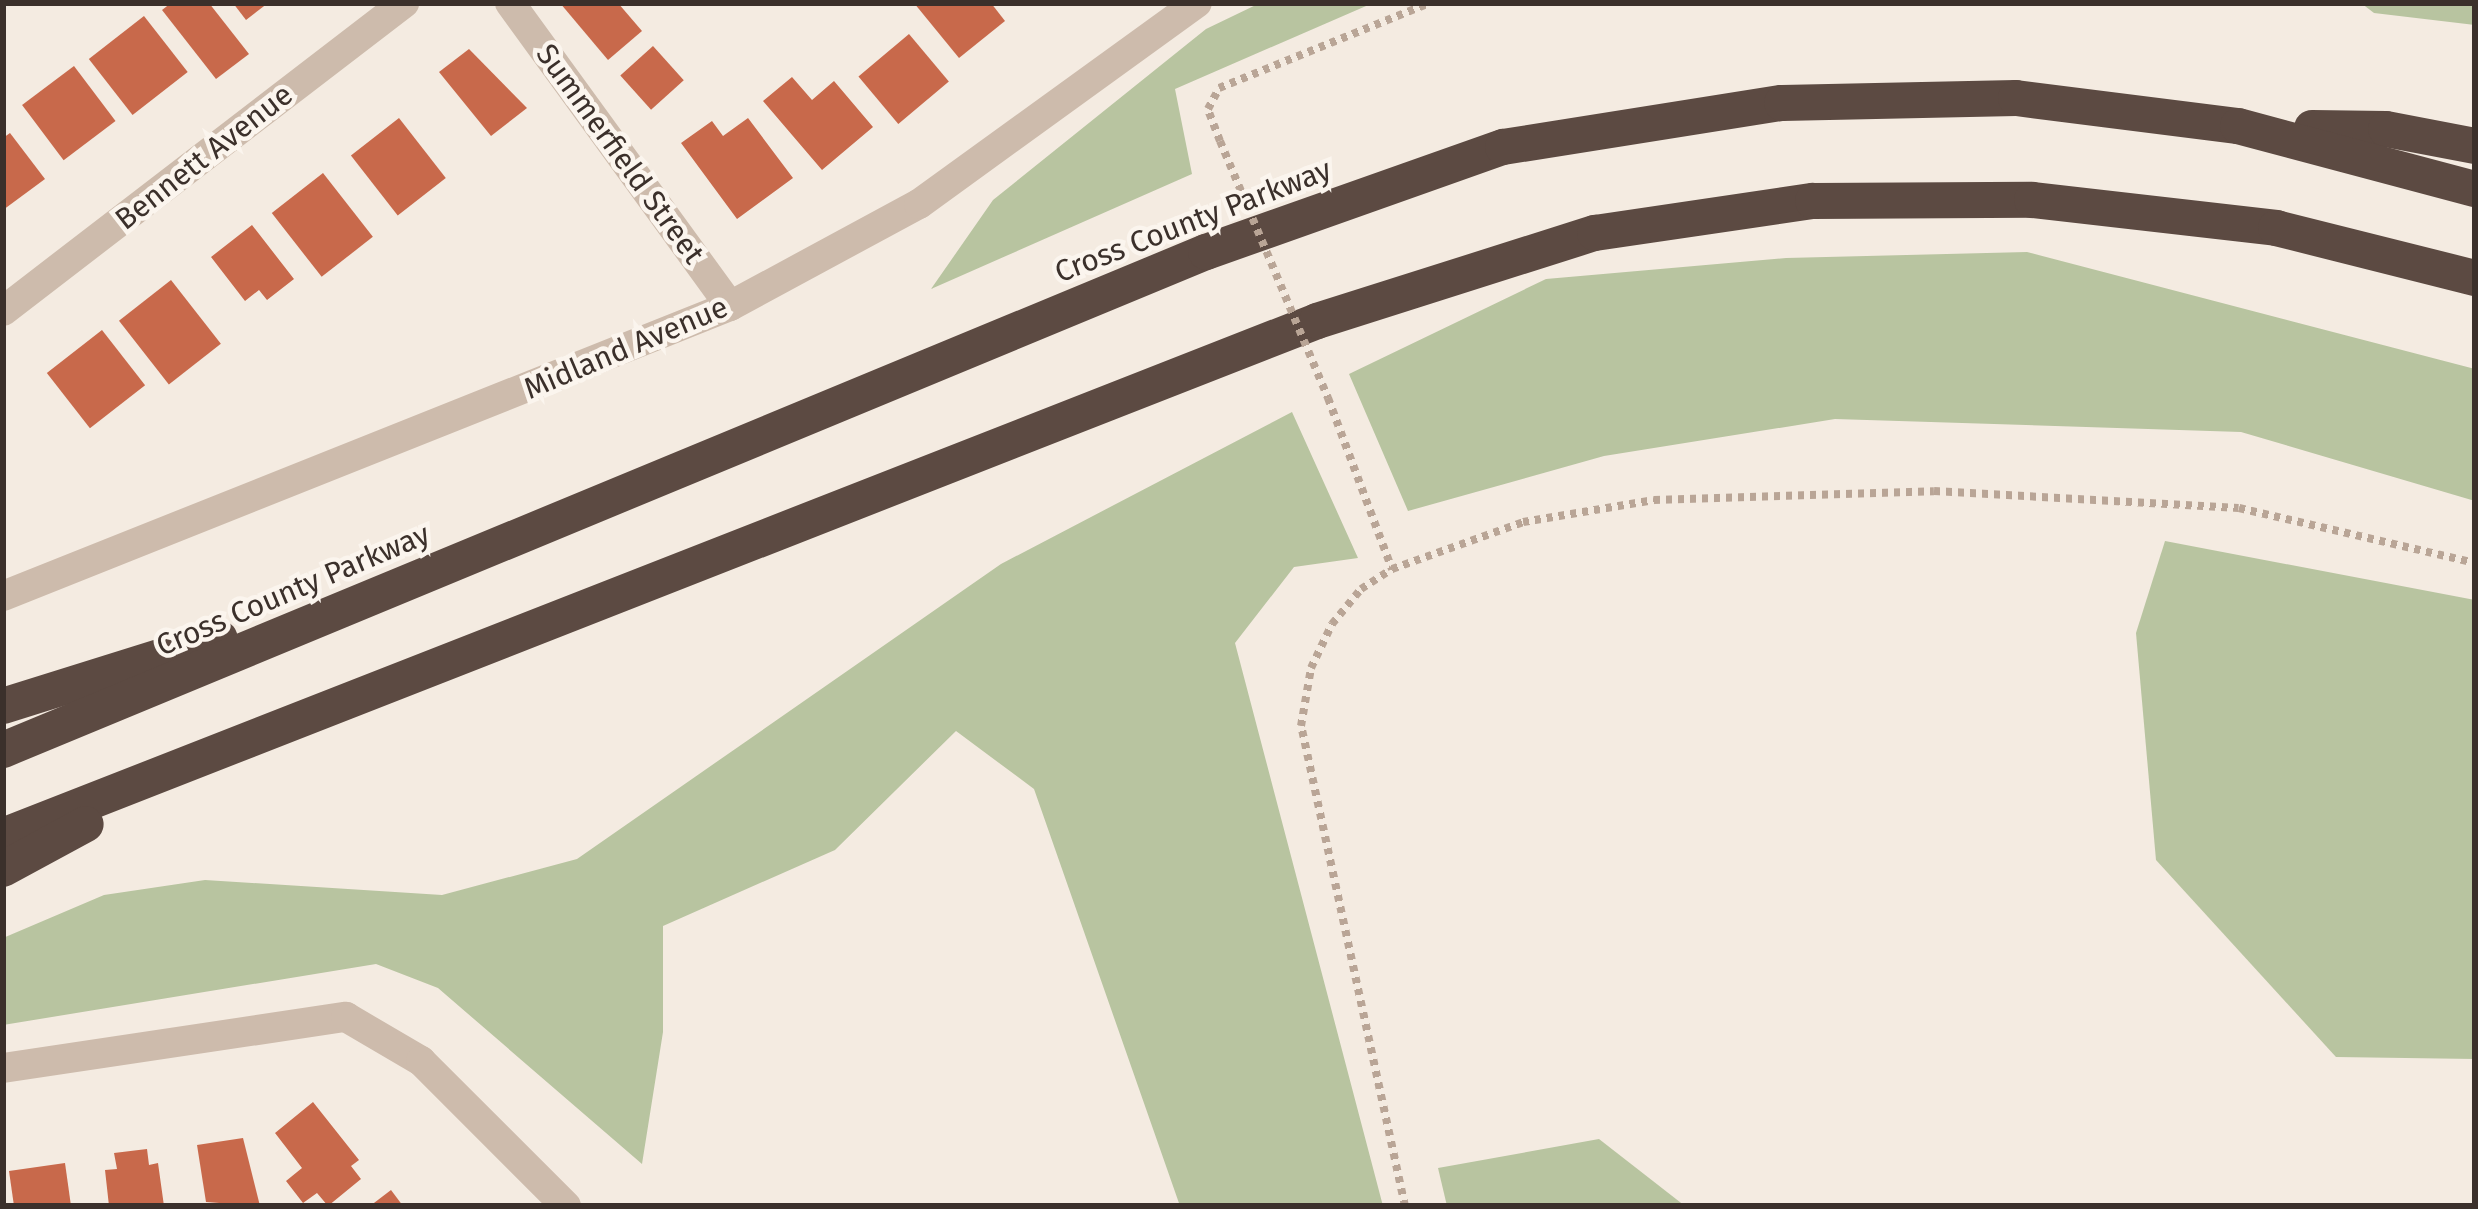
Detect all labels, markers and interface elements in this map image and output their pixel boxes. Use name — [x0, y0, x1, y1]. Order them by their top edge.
street label: Summerfield Street — [528, 37, 712, 271]
street label: Bennett Avenue — [108, 77, 300, 237]
street label: Cross County Parkway — [1050, 152, 1336, 290]
street label: Midland Avenue — [519, 289, 733, 407]
street label: Cross County Parkway — [151, 516, 435, 664]

